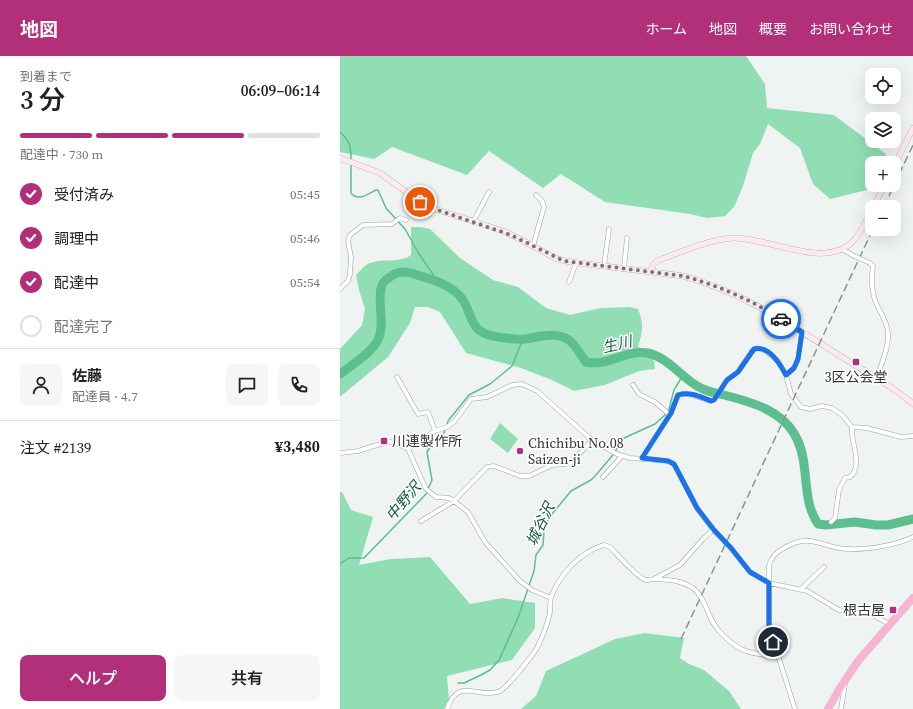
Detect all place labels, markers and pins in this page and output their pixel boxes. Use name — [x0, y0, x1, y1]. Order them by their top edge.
pin — [403, 185, 437, 219]
marker: 3区公会堂 — [851, 357, 861, 367]
place label: 3区公会堂 — [825, 367, 888, 387]
place label: 川連製作所 — [392, 431, 462, 451]
place label: Chichibu No.08 Saizen-ji — [528, 433, 624, 469]
marker: 川連製作所 — [379, 436, 389, 446]
marker: Chichibu No.08 Saizen-ji — [515, 446, 525, 456]
place label: 根古屋 — [843, 600, 885, 620]
marker: 根古屋 — [888, 605, 898, 615]
pin — [756, 625, 790, 659]

